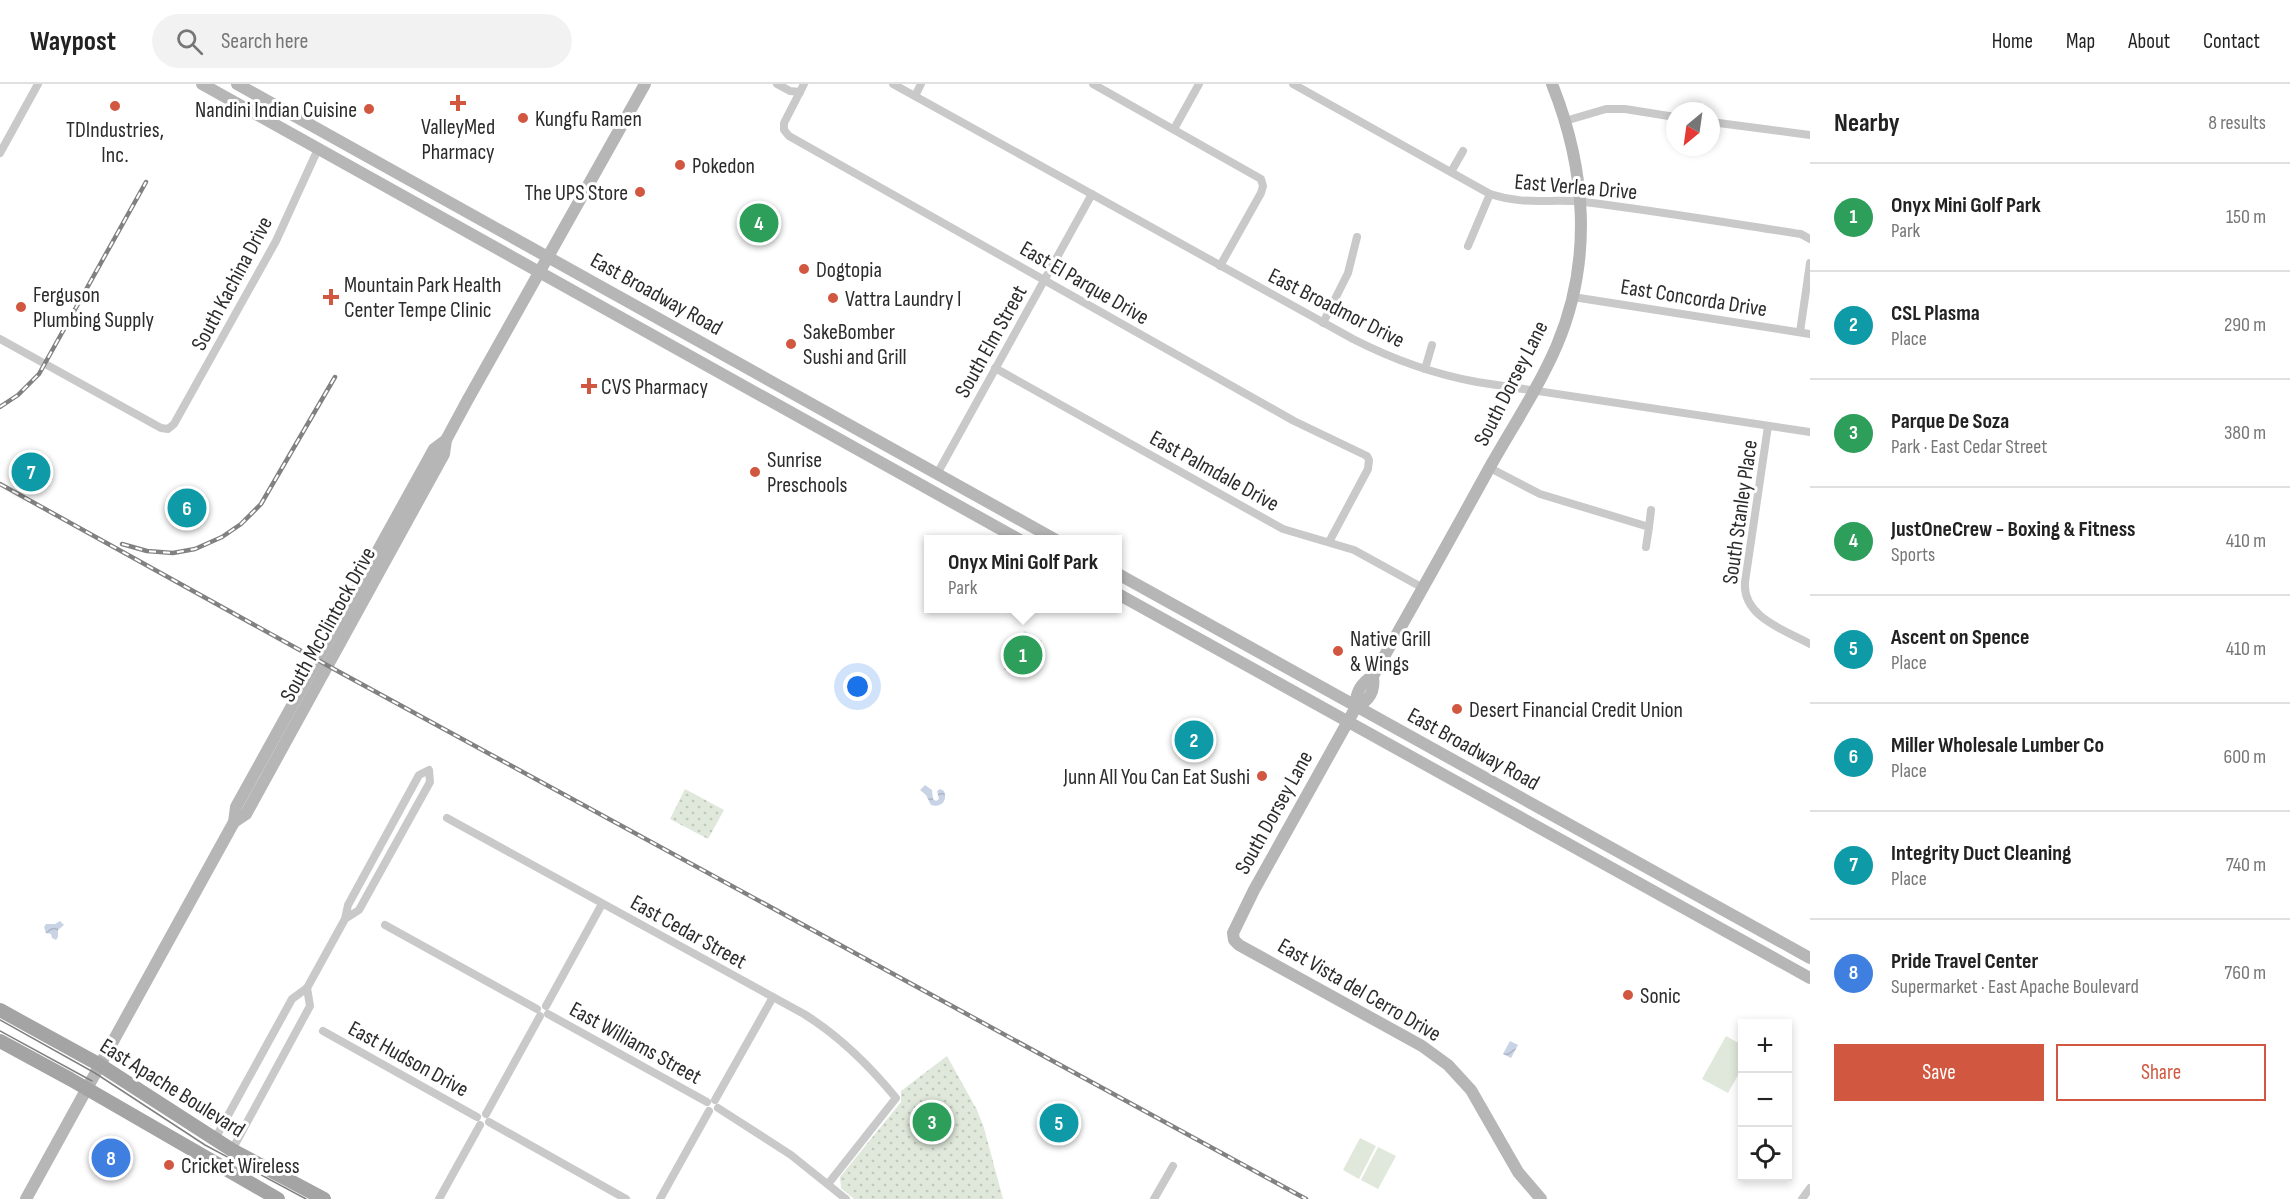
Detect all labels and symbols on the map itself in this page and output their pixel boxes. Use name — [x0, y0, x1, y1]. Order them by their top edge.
marker: ValleyMed Pharmacy — [451, 96, 465, 110]
place label: Nandini Indian Cuisine — [195, 97, 357, 124]
marker: TDIndustries, Inc. — [108, 99, 122, 113]
marker: Nandini Indian Cuisine — [362, 102, 376, 116]
north arrow — [1666, 102, 1720, 156]
place label: Kungfu Ramen — [535, 106, 642, 133]
marker: Kungfu Ramen — [516, 111, 530, 125]
place label: ValleyMed Pharmacy — [421, 114, 495, 166]
place label: TDIndustries, Inc. — [66, 117, 164, 169]
place label: Pokedon — [692, 153, 755, 180]
marker: Pokedon — [673, 158, 687, 172]
street label: East Verlea Drive — [1513, 169, 1638, 206]
place label: The UPS Store — [524, 180, 628, 207]
marker: The UPS Store — [633, 185, 647, 199]
pin: 4 — [740, 200, 778, 246]
street label: South Kachina Drive — [186, 212, 279, 355]
street label: East El Parque Drive — [1015, 235, 1154, 331]
street label: East Broadway Road — [586, 247, 727, 342]
place label: Dogtopia — [816, 257, 882, 284]
marker: Dogtopia — [797, 262, 811, 276]
street label: East Broadmor Drive — [1264, 262, 1409, 354]
place label: Mountain Park Health Center Tempe Clinic — [344, 272, 501, 324]
street label: East Concorda Drive — [1619, 274, 1769, 323]
street label: South Elm Street — [949, 280, 1033, 403]
place label: Ferguson Plumbing Supply — [33, 282, 155, 334]
place label: Vattra Laundry I — [845, 286, 961, 313]
marker: Mountain Park Health Center Tempe Clinic — [322, 288, 340, 306]
marker: Vattra Laundry I — [826, 291, 840, 305]
marker: Ferguson Plumbing Supply — [14, 300, 28, 314]
street label: South Dorsey Lane — [1468, 317, 1554, 451]
place label: SakeBomber Sushi and Grill — [803, 319, 907, 371]
marker: SakeBomber Sushi and Grill — [784, 337, 798, 351]
place label: CVS Pharmacy — [601, 374, 708, 401]
marker: CVS Pharmacy — [582, 379, 596, 393]
street label: East Palmdale Drive — [1145, 425, 1284, 518]
street label: South Stanley Place — [1717, 438, 1764, 586]
place label: Sunrise Preschools — [767, 447, 848, 499]
pin: 7 — [12, 450, 51, 494]
marker: Sunrise Preschools — [748, 465, 762, 479]
pin: 6 — [168, 486, 207, 530]
street label: South McClintock Drive — [275, 543, 382, 707]
place label: Native Grill & Wings — [1350, 626, 1431, 678]
pin: 1 — [1004, 632, 1042, 678]
marker: Native Grill & Wings — [1331, 644, 1345, 658]
your location — [843, 672, 872, 701]
place label: Desert Financial Credit Union — [1469, 697, 1683, 724]
street label: East Broadway Road — [1403, 702, 1544, 797]
marker: Desert Financial Credit Union — [1450, 702, 1464, 716]
pin: 2 — [1174, 718, 1214, 762]
street label: South Dorsey Lane — [1229, 746, 1319, 879]
place label: Junn All You Can Eat Sushi — [1063, 764, 1250, 791]
marker: Junn All You Can Eat Sushi — [1255, 769, 1269, 783]
street label: East Cedar Street — [626, 889, 751, 975]
street label: East Vista del Cerro Drive — [1273, 933, 1446, 1048]
place label: Sonic — [1640, 983, 1681, 1010]
marker: Sonic — [1621, 988, 1635, 1002]
street label: East Williams Street — [564, 996, 706, 1091]
street label: East Hudson Drive — [343, 1015, 473, 1103]
street label: East Apache Boulevard — [95, 1033, 250, 1144]
pin: 3 — [912, 1100, 952, 1144]
pin: 5 — [1040, 1100, 1078, 1146]
pin: 8 — [92, 1136, 130, 1180]
place label: Cricket Wireless — [181, 1153, 300, 1180]
marker: Cricket Wireless — [162, 1158, 176, 1172]

